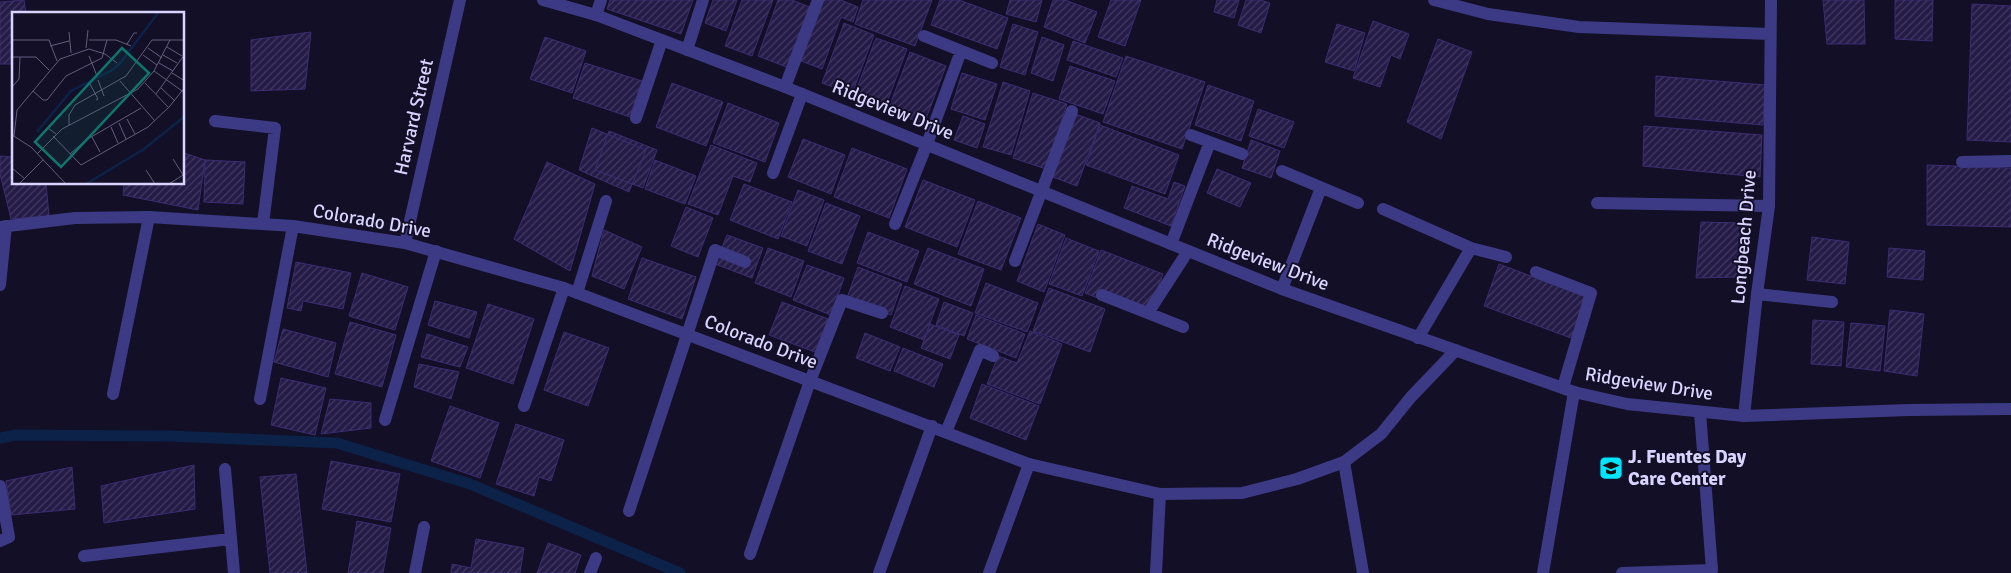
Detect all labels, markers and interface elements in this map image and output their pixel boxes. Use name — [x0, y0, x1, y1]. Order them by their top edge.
inset map — [12, 12, 185, 185]
street label: Harvard Street — [389, 56, 439, 178]
street label: Ridgeview Drive — [829, 75, 957, 145]
street label: Longbeach Drive — [1726, 169, 1762, 305]
street label: Colorado Drive — [311, 199, 433, 243]
street label: Ridgeview Drive — [1203, 228, 1333, 296]
street label: Colorado Drive — [701, 309, 821, 375]
street label: Ridgeview Drive — [1583, 362, 1715, 406]
place label: J. Fuentes Day Care Center — [1628, 445, 1747, 491]
school or university icon: J. Fuentes Day Care Center — [1598, 455, 1624, 481]

